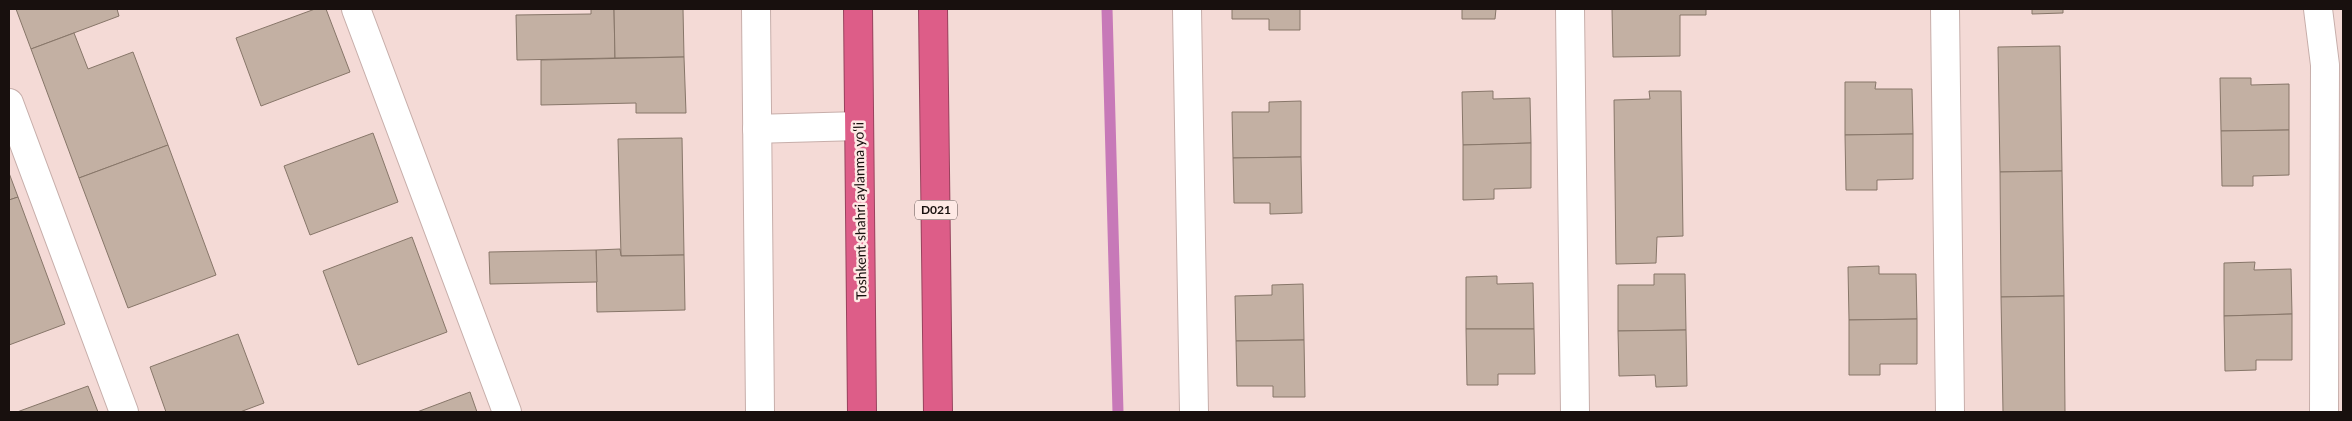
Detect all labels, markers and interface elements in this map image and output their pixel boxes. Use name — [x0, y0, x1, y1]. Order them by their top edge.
street label: Toshkent shahri aylanma yoʻli — [849, 122, 870, 300]
road number: D021 — [915, 200, 957, 220]

